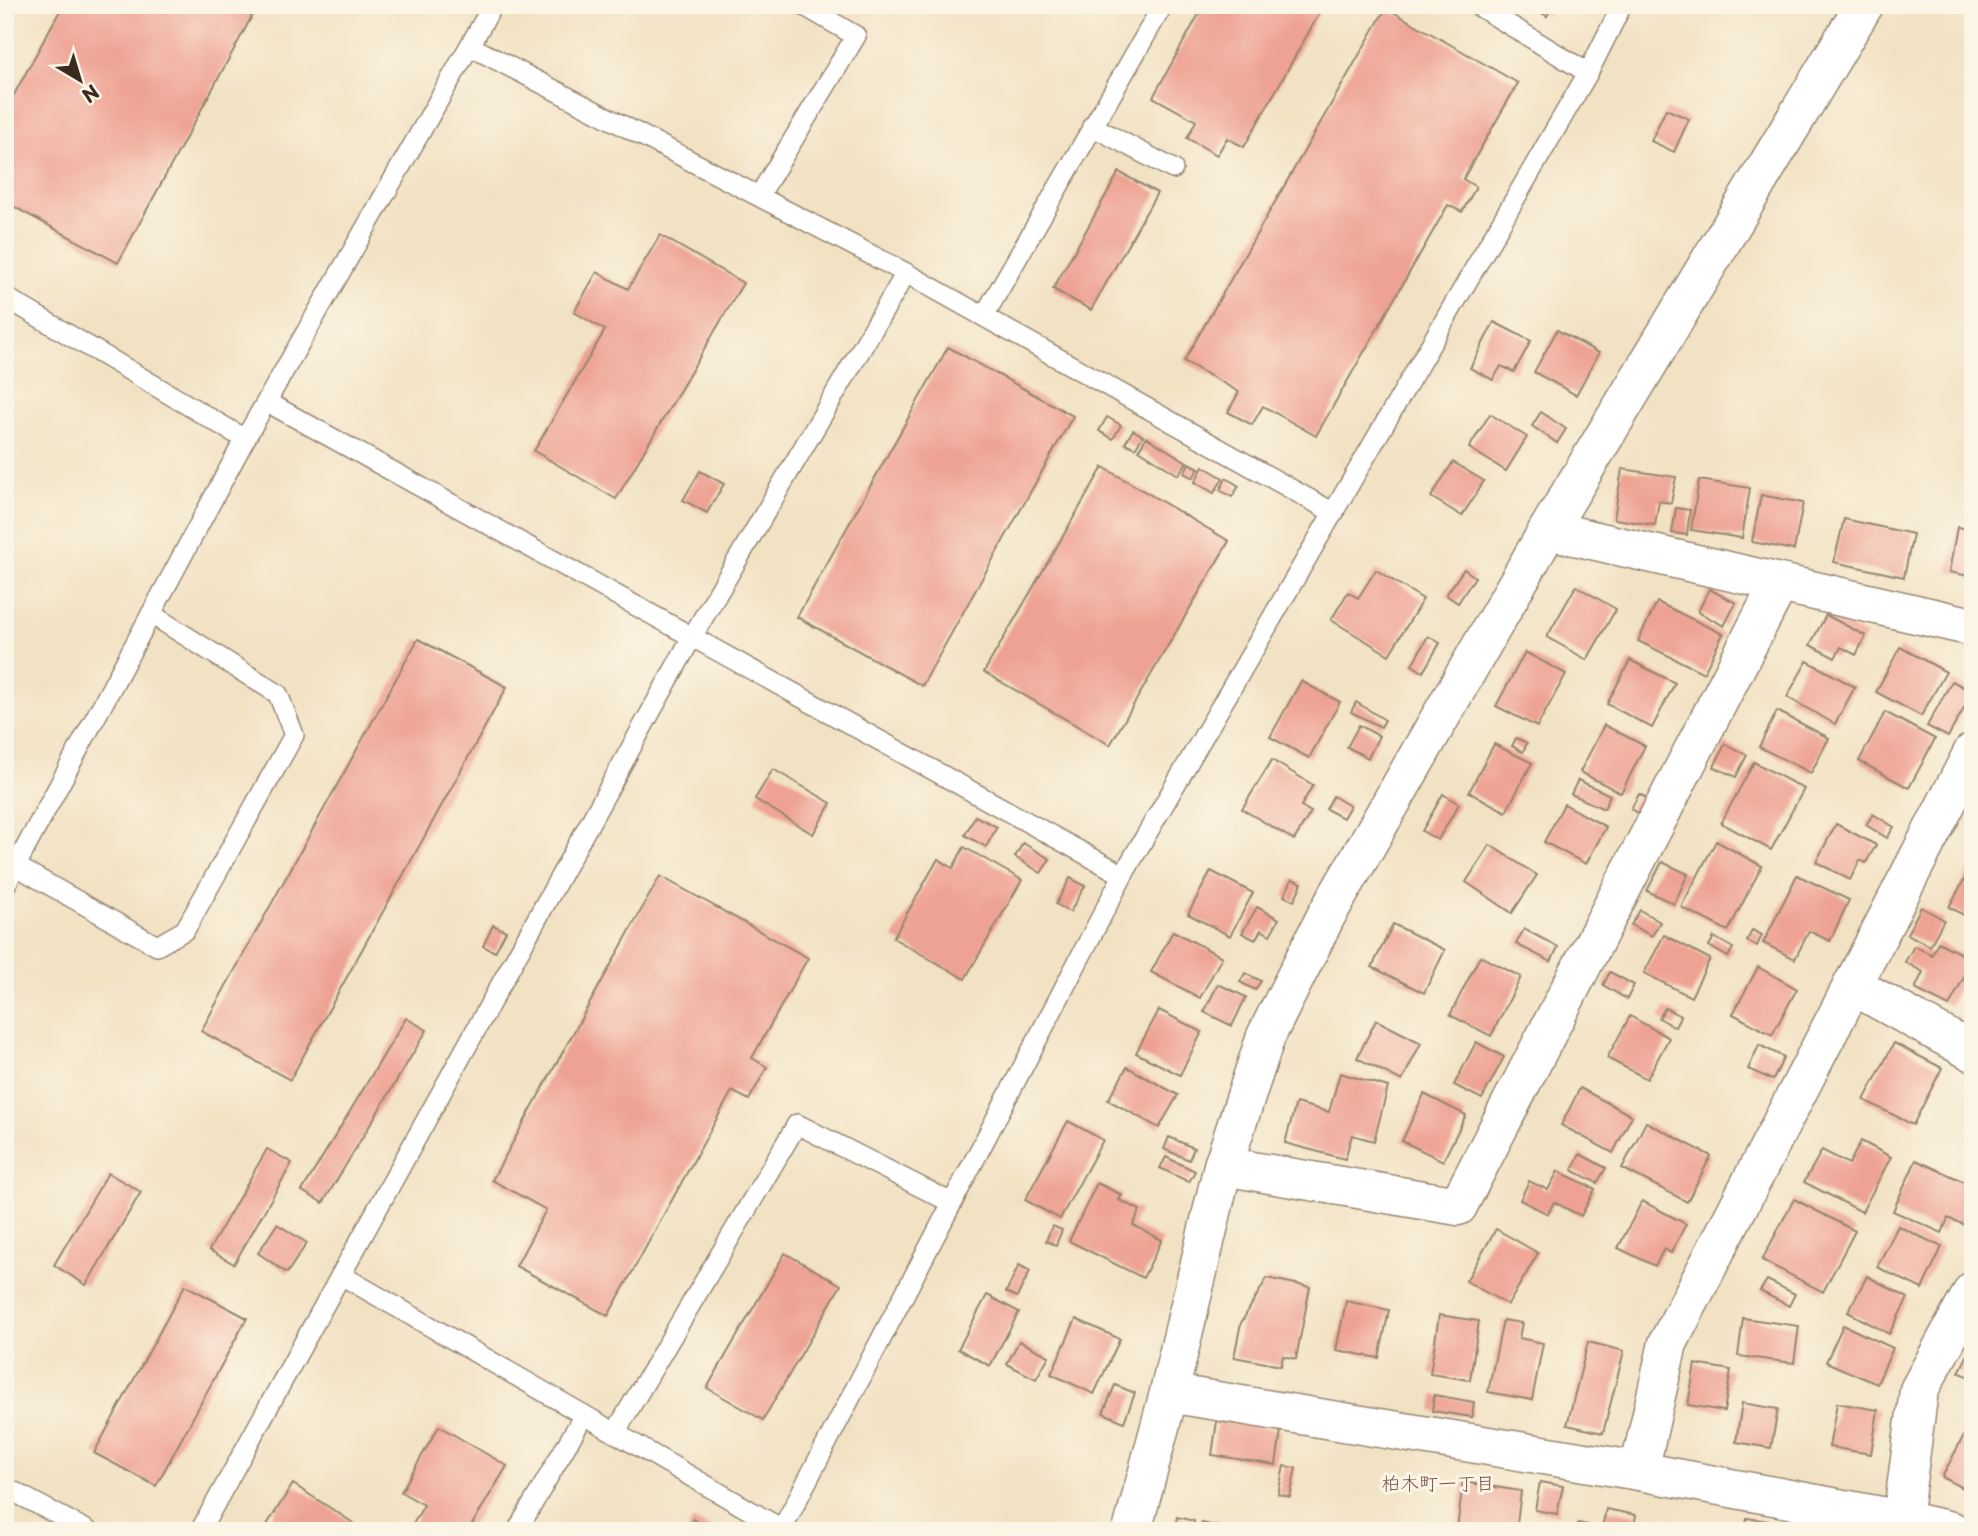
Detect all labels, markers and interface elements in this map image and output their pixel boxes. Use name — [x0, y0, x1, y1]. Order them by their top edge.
north arrow — [46, 46, 116, 116]
text: N — [77, 79, 106, 110]
district label: 柏木町一丁目 — [1381, 1468, 1495, 1496]

